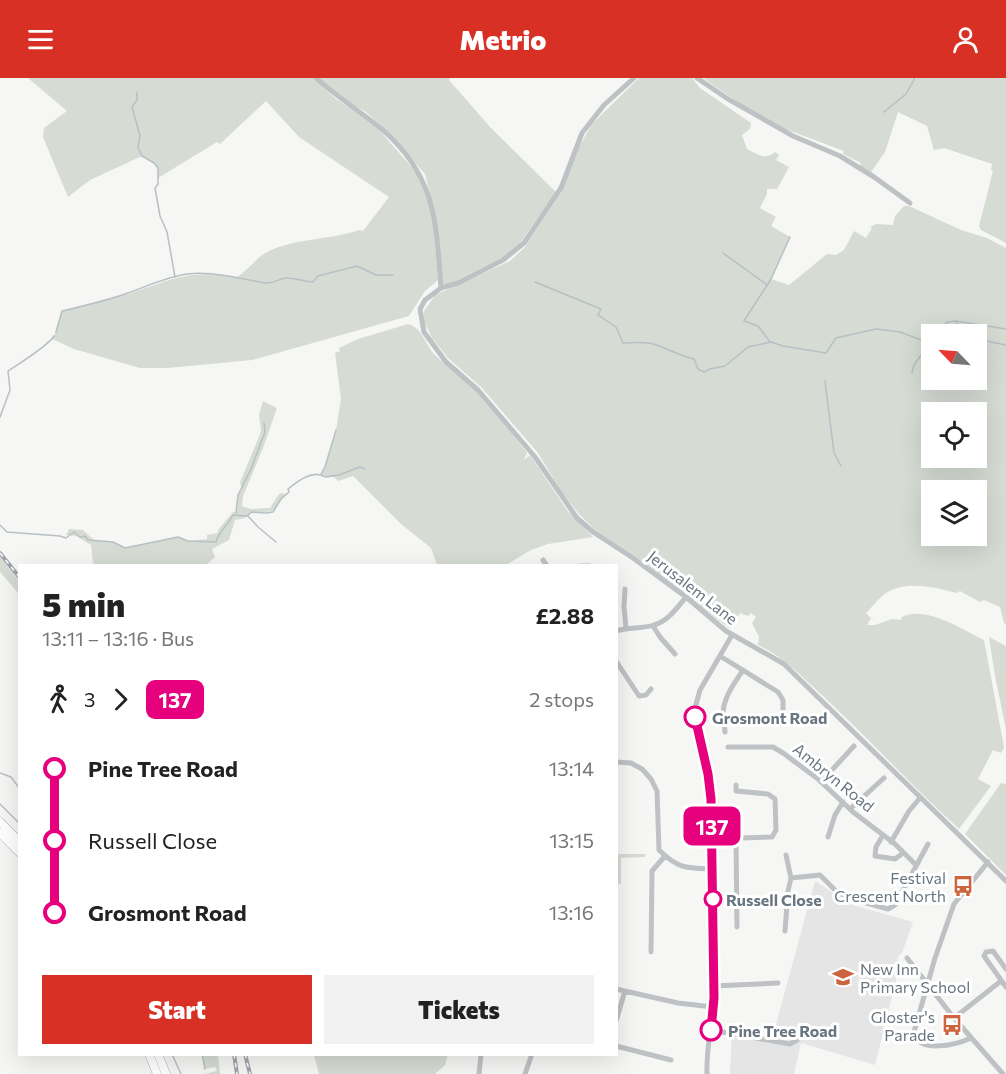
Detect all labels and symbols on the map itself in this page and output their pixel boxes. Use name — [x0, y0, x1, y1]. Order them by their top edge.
north arrow — [921, 324, 987, 390]
street label: Jerusalem Lane — [644, 546, 742, 628]
marker: Grosmont Road — [684, 706, 706, 728]
place label: Grosmont Road — [712, 708, 827, 727]
street label: Ambryn Road — [790, 739, 878, 815]
line badge: 137 — [678, 806, 746, 846]
place label: Festival Crescent North — [834, 868, 946, 905]
bus stop icon: Festival Crescent North — [951, 874, 975, 898]
marker: Russell Close — [704, 890, 722, 908]
place label: Russell Close — [726, 890, 822, 909]
place label: New Inn Primary School — [860, 959, 970, 996]
school or university icon: New Inn Primary School — [831, 965, 855, 989]
place label: Gloster's Parade — [871, 1007, 935, 1044]
bus stop icon: Gloster's Parade — [940, 1013, 964, 1037]
marker: Pine Tree Road — [700, 1019, 722, 1041]
place label: Pine Tree Road — [728, 1021, 837, 1040]

